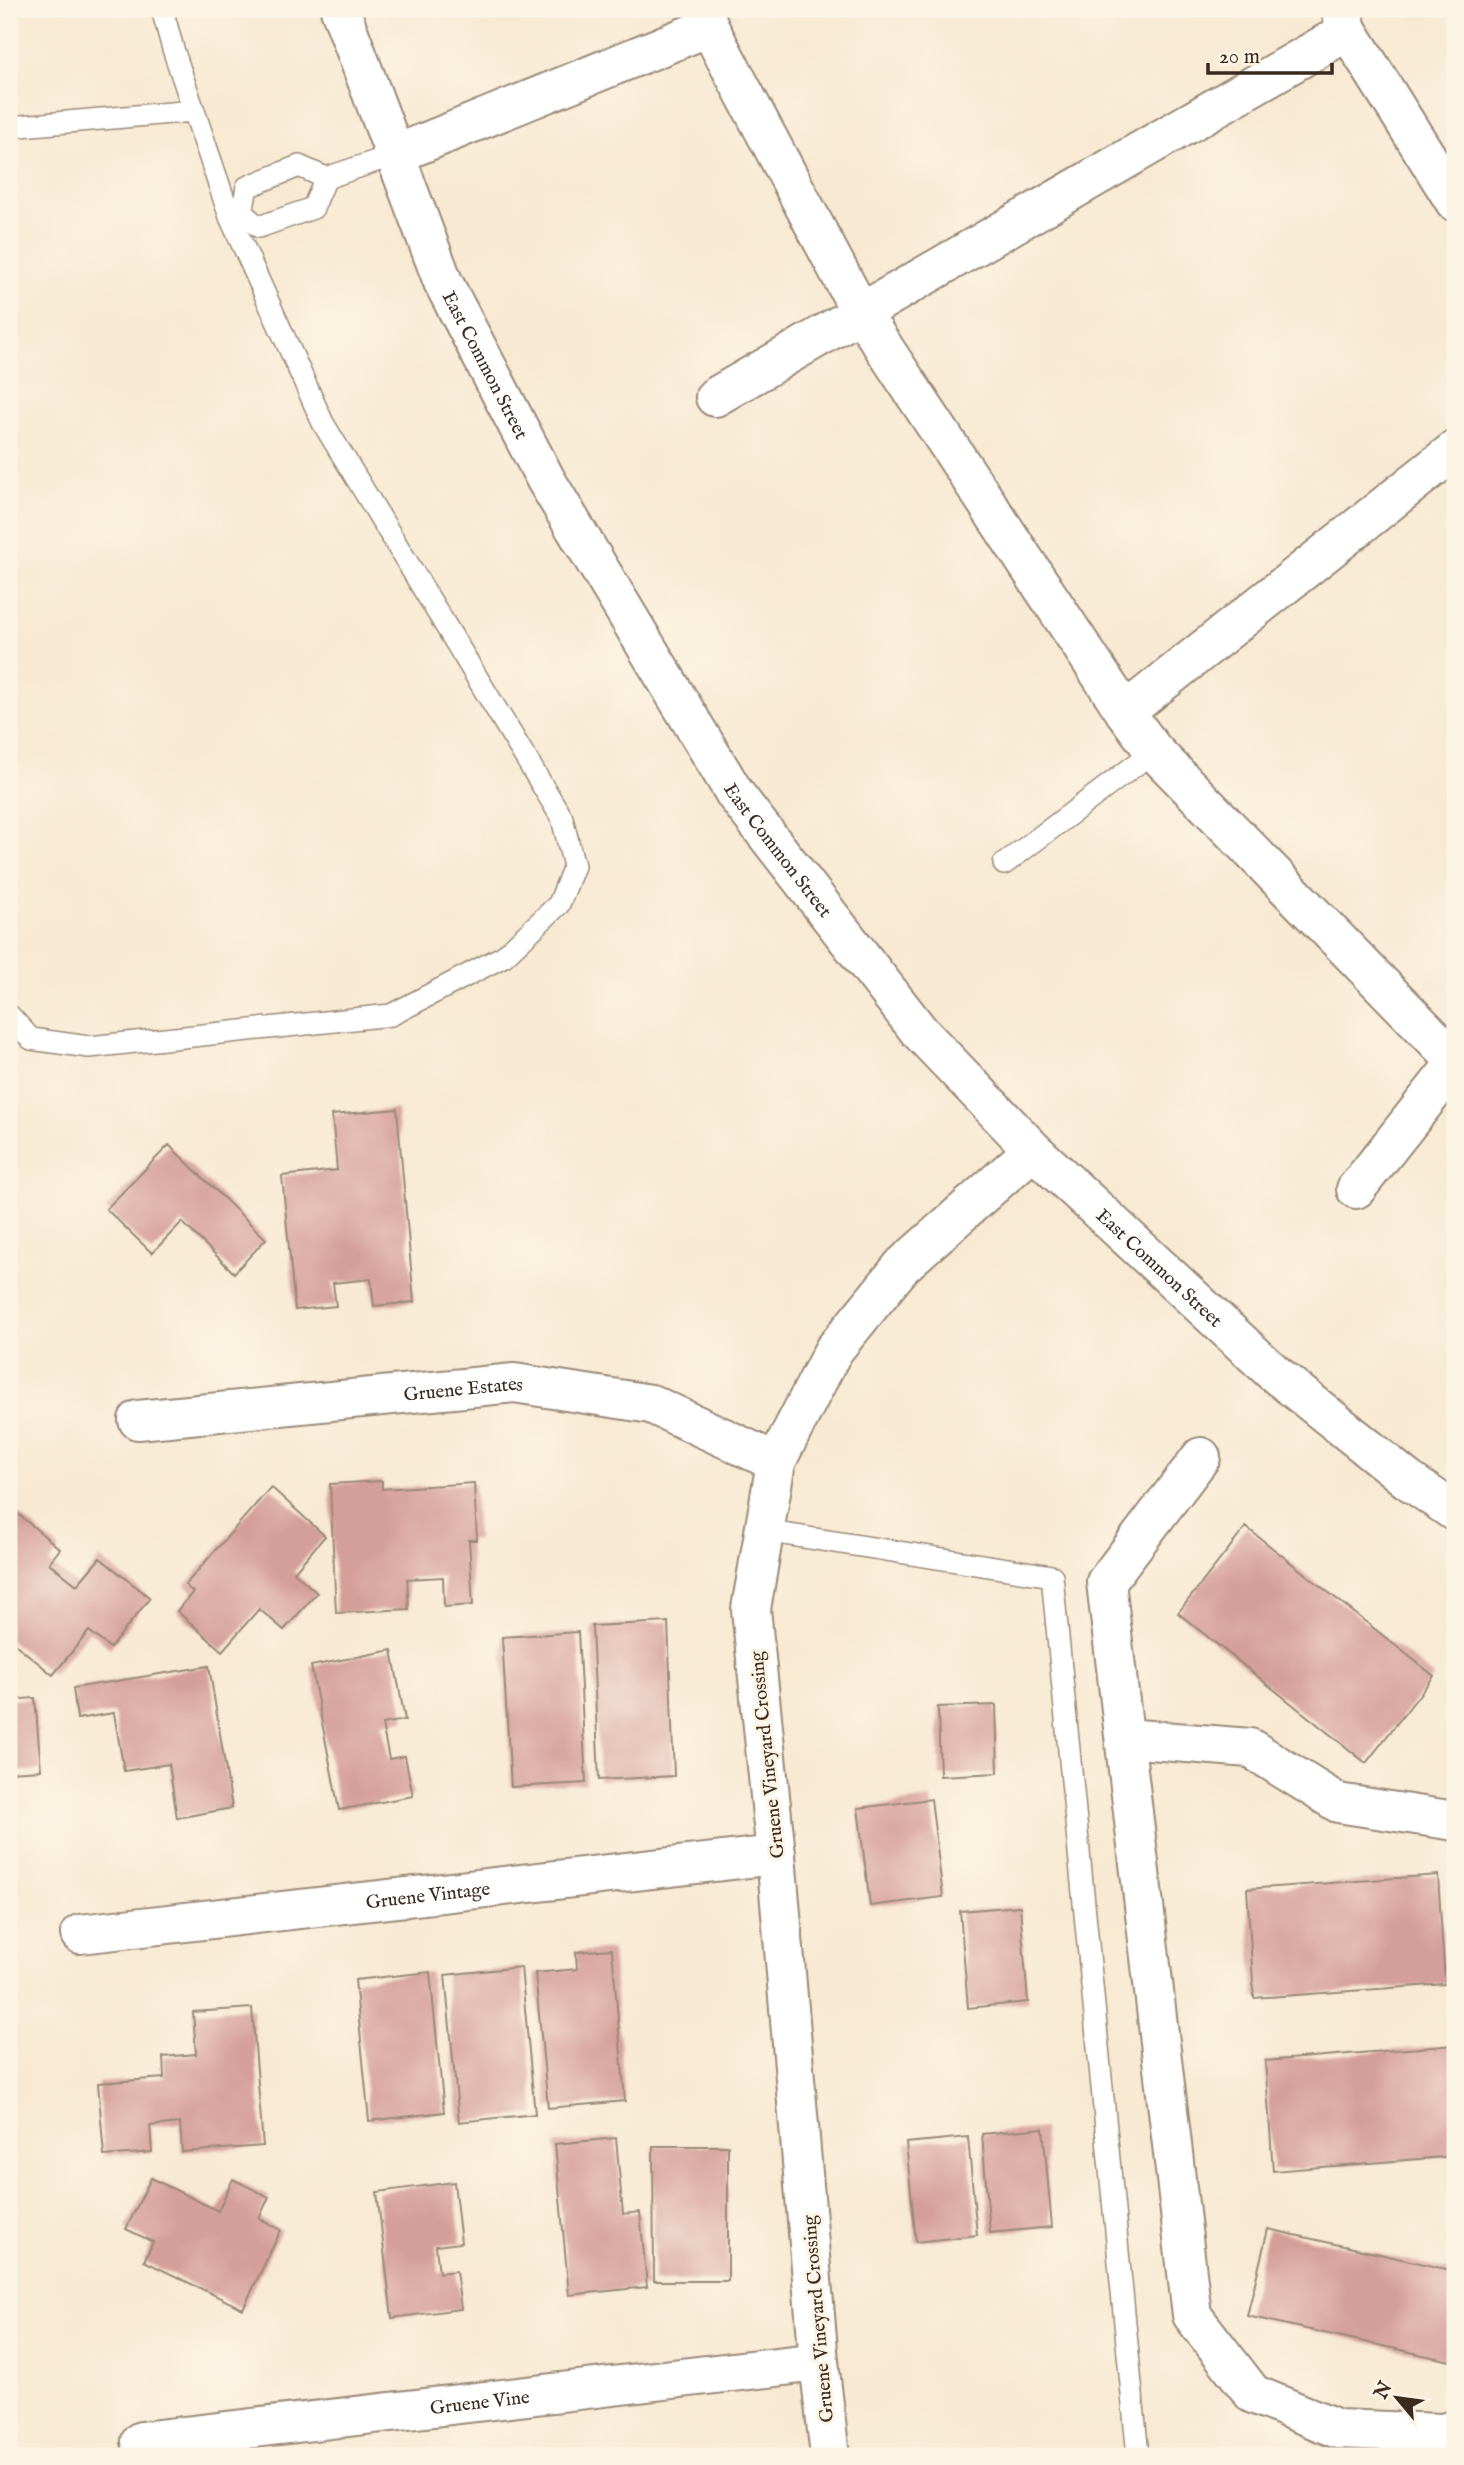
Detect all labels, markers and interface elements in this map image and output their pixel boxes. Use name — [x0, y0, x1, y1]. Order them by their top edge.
scale bar — [1208, 32, 1333, 76]
text: 20 m — [1219, 44, 1260, 71]
street label: East Common Street — [436, 287, 533, 444]
street label: East Common Street — [717, 779, 837, 923]
street label: East Common Street — [1090, 1204, 1227, 1333]
street label: Gruene Estates — [403, 1373, 525, 1408]
street label: Gruene Vineyard Crossing — [745, 1649, 791, 1860]
street label: Gruene Vintage — [364, 1878, 492, 1915]
street label: Gruene Vineyard Crossing — [798, 2213, 840, 2424]
north arrow — [1362, 2364, 1432, 2434]
text: N — [1369, 2377, 1399, 2405]
street label: Gruene Vine — [429, 2386, 531, 2421]

